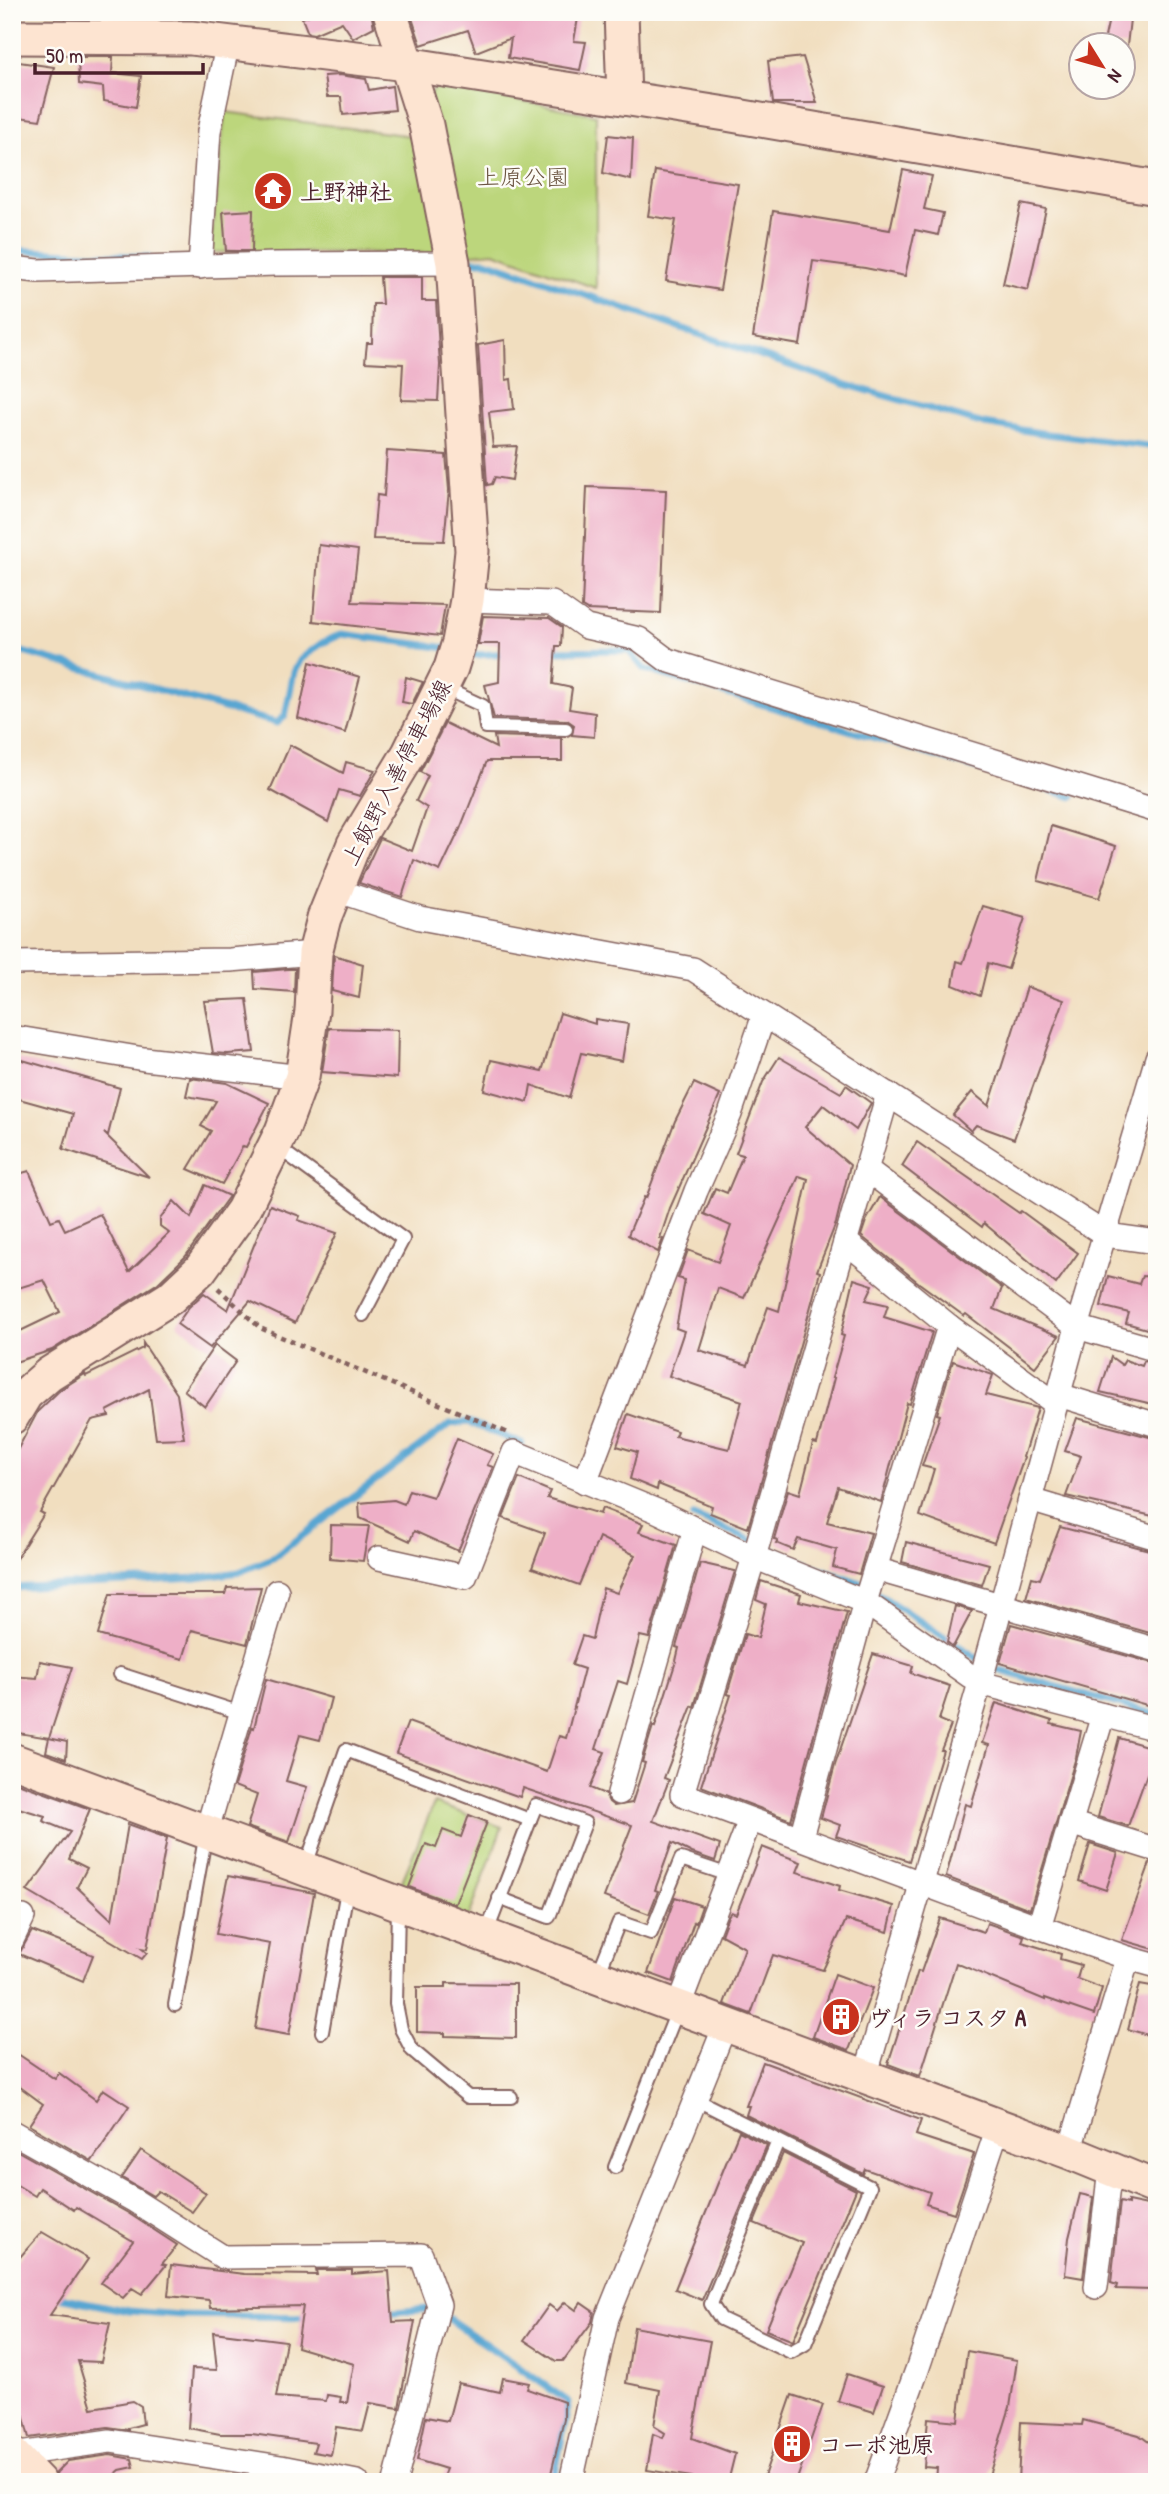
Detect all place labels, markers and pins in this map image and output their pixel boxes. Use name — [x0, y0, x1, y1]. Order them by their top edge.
temple icon: 上野神社 — [252, 170, 294, 212]
place label: 上野神社 — [300, 176, 392, 207]
building icon: ヴィラ コスタ A — [820, 1996, 862, 2038]
place label: ヴィラ コスタ A — [868, 2002, 1027, 2033]
building icon: コーポ池原 — [771, 2423, 813, 2465]
place label: コーポ池原 — [819, 2429, 934, 2460]

